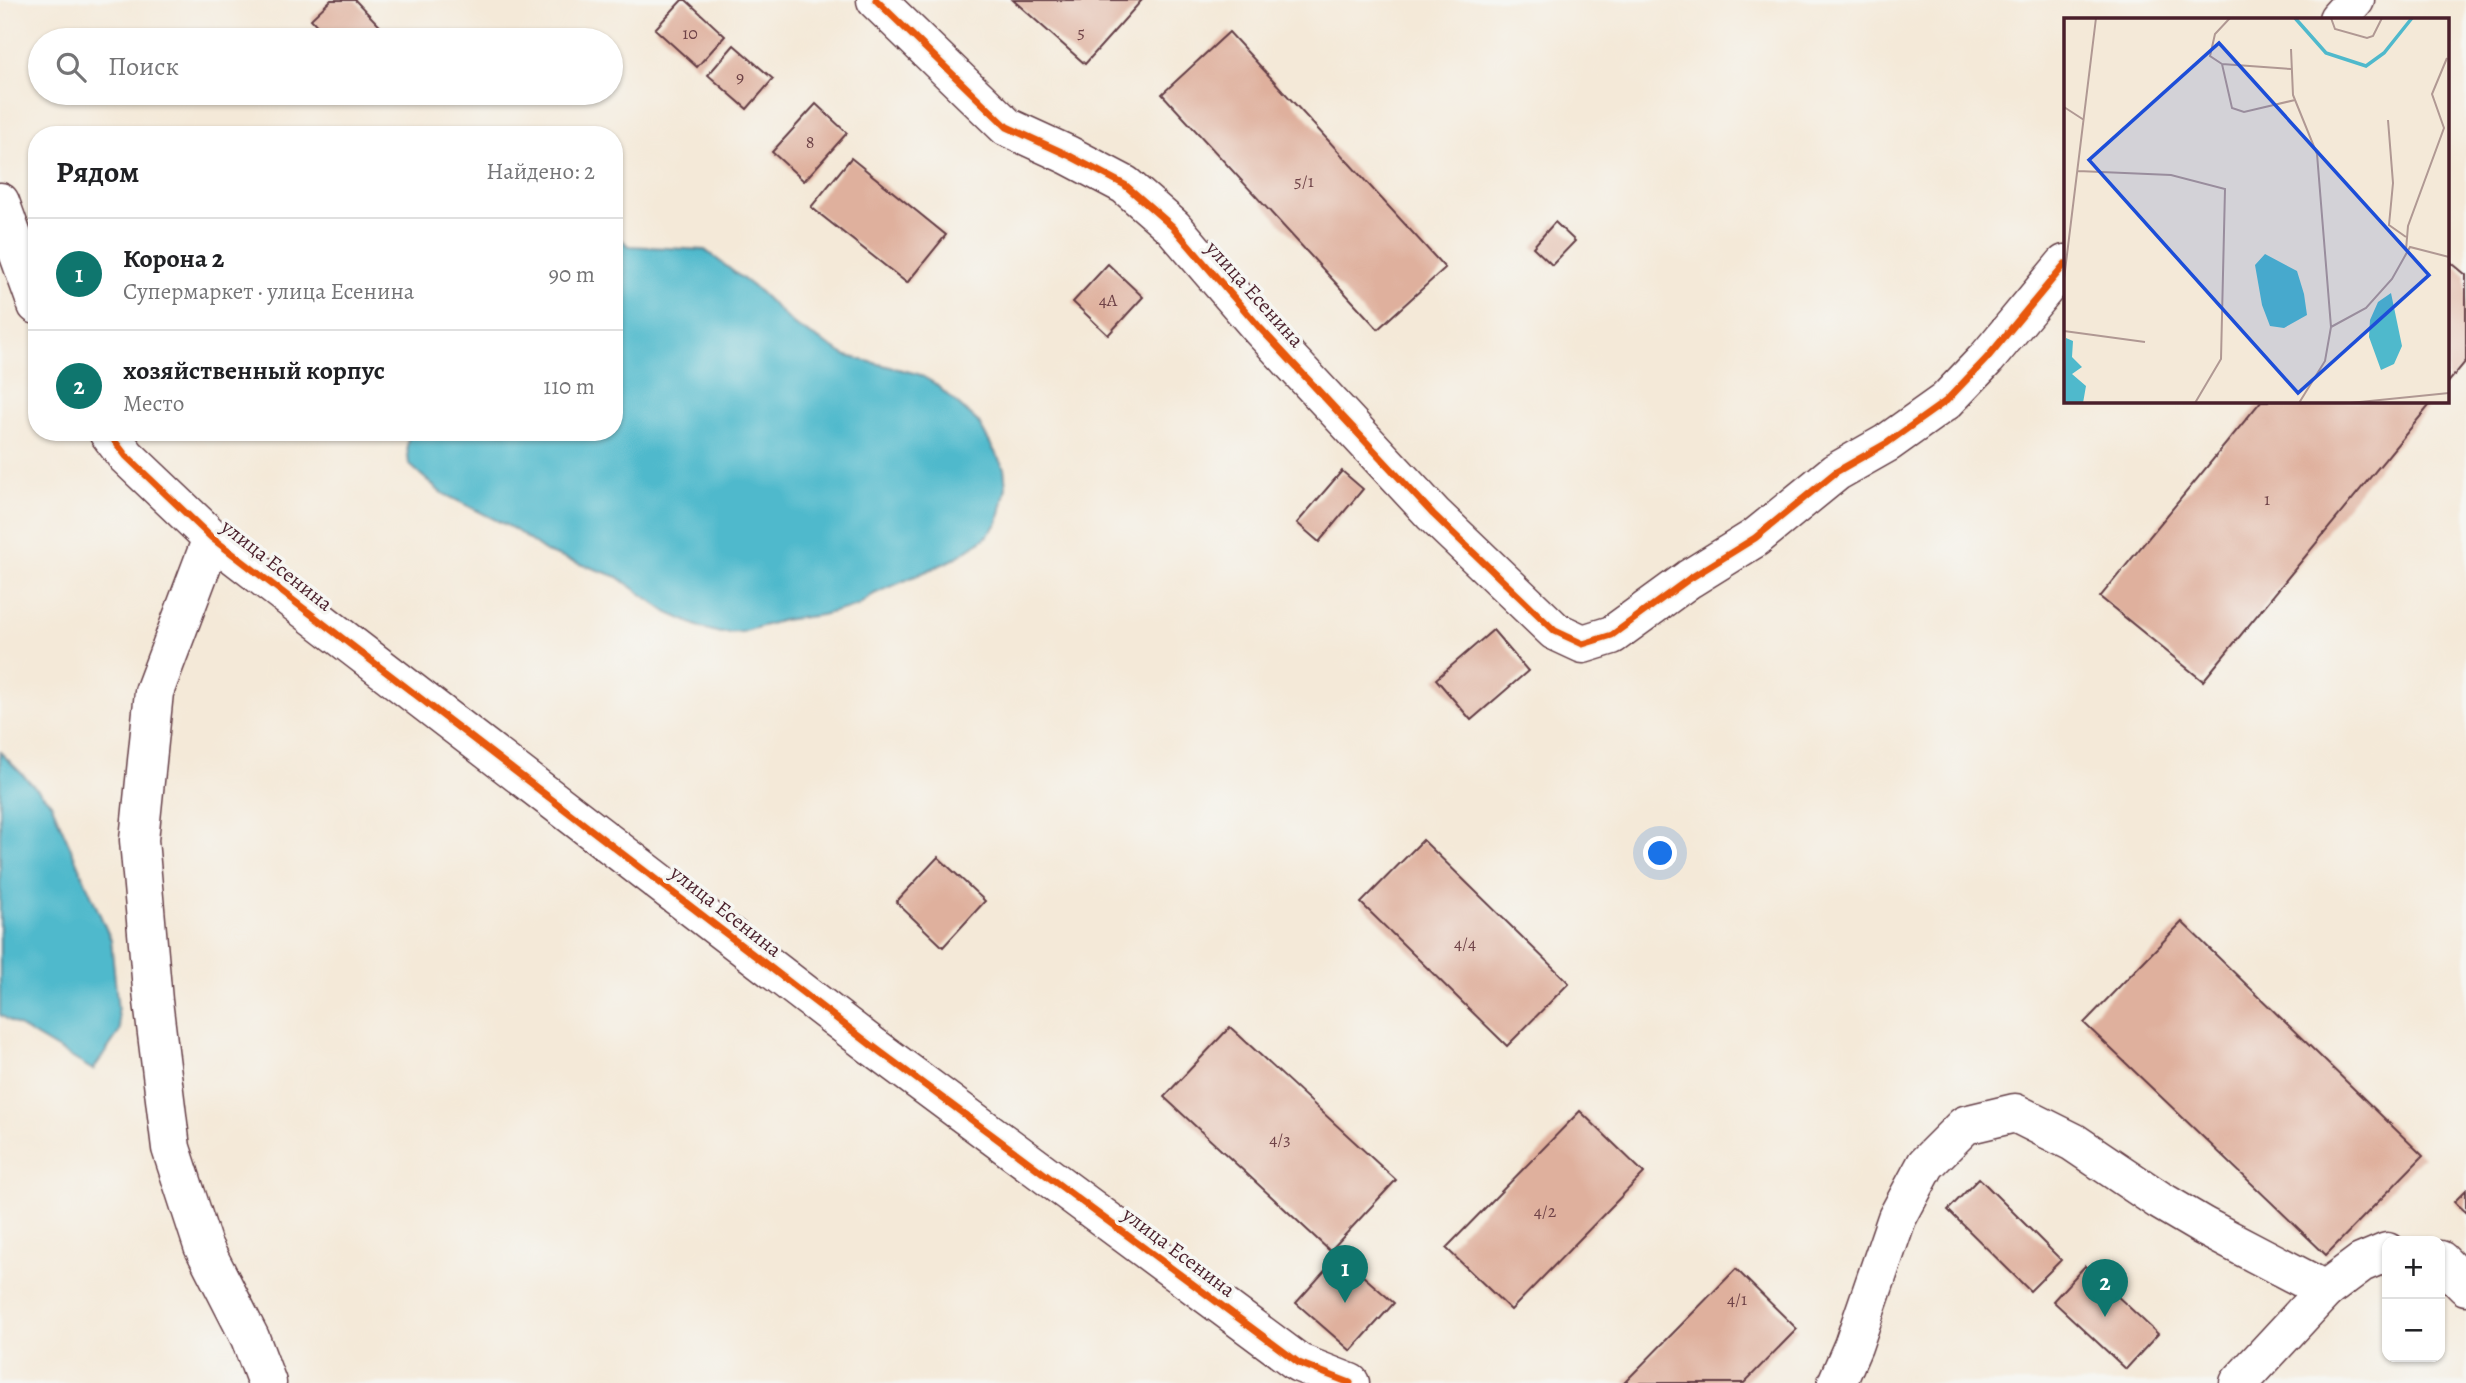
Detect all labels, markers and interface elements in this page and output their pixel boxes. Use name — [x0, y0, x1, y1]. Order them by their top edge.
inset map — [2064, 18, 2448, 402]
house number: 5 — [1077, 20, 1085, 44]
house number: 10 — [682, 21, 698, 45]
search box — [28, 28, 623, 105]
icon: search — [52, 48, 90, 86]
text: Поиск — [108, 49, 179, 84]
house number: 9 — [736, 65, 744, 89]
house number: 8 — [806, 130, 814, 154]
text: Рядом — [56, 152, 139, 192]
text: Найдено: 2 — [486, 156, 595, 187]
house number: 5/1 — [1294, 169, 1314, 193]
street label: улица Есенина — [1199, 234, 1311, 354]
text: Корона 2 — [123, 241, 224, 276]
text: 1 — [75, 259, 83, 290]
text: 90 m — [549, 259, 595, 290]
text: Супермаркет · улица Есенина — [123, 276, 414, 307]
house number: 4А — [1099, 288, 1118, 312]
text: хозяйственный корпус — [123, 353, 385, 388]
text: 2 — [73, 371, 85, 402]
text: 110 m — [543, 371, 595, 402]
text: Место — [123, 388, 184, 419]
house number: 1 — [2264, 487, 2270, 511]
street label: улица Есенина — [215, 512, 339, 618]
your location — [1643, 836, 1677, 870]
street label: улица Есенина — [664, 858, 788, 964]
house number: 4/4 — [1454, 931, 1476, 955]
house number: 4/3 — [1269, 1127, 1291, 1151]
house number: 4/2 — [1534, 1199, 1557, 1223]
street label: улица Есенина — [1116, 1200, 1241, 1304]
map controls — [2382, 1236, 2445, 1362]
button: + — [2382, 1236, 2445, 1299]
pin: 1 — [1322, 1245, 1368, 1303]
pin: 2 — [2082, 1259, 2128, 1317]
house number: 4/1 — [1727, 1287, 1747, 1311]
button: − — [2382, 1299, 2445, 1362]

